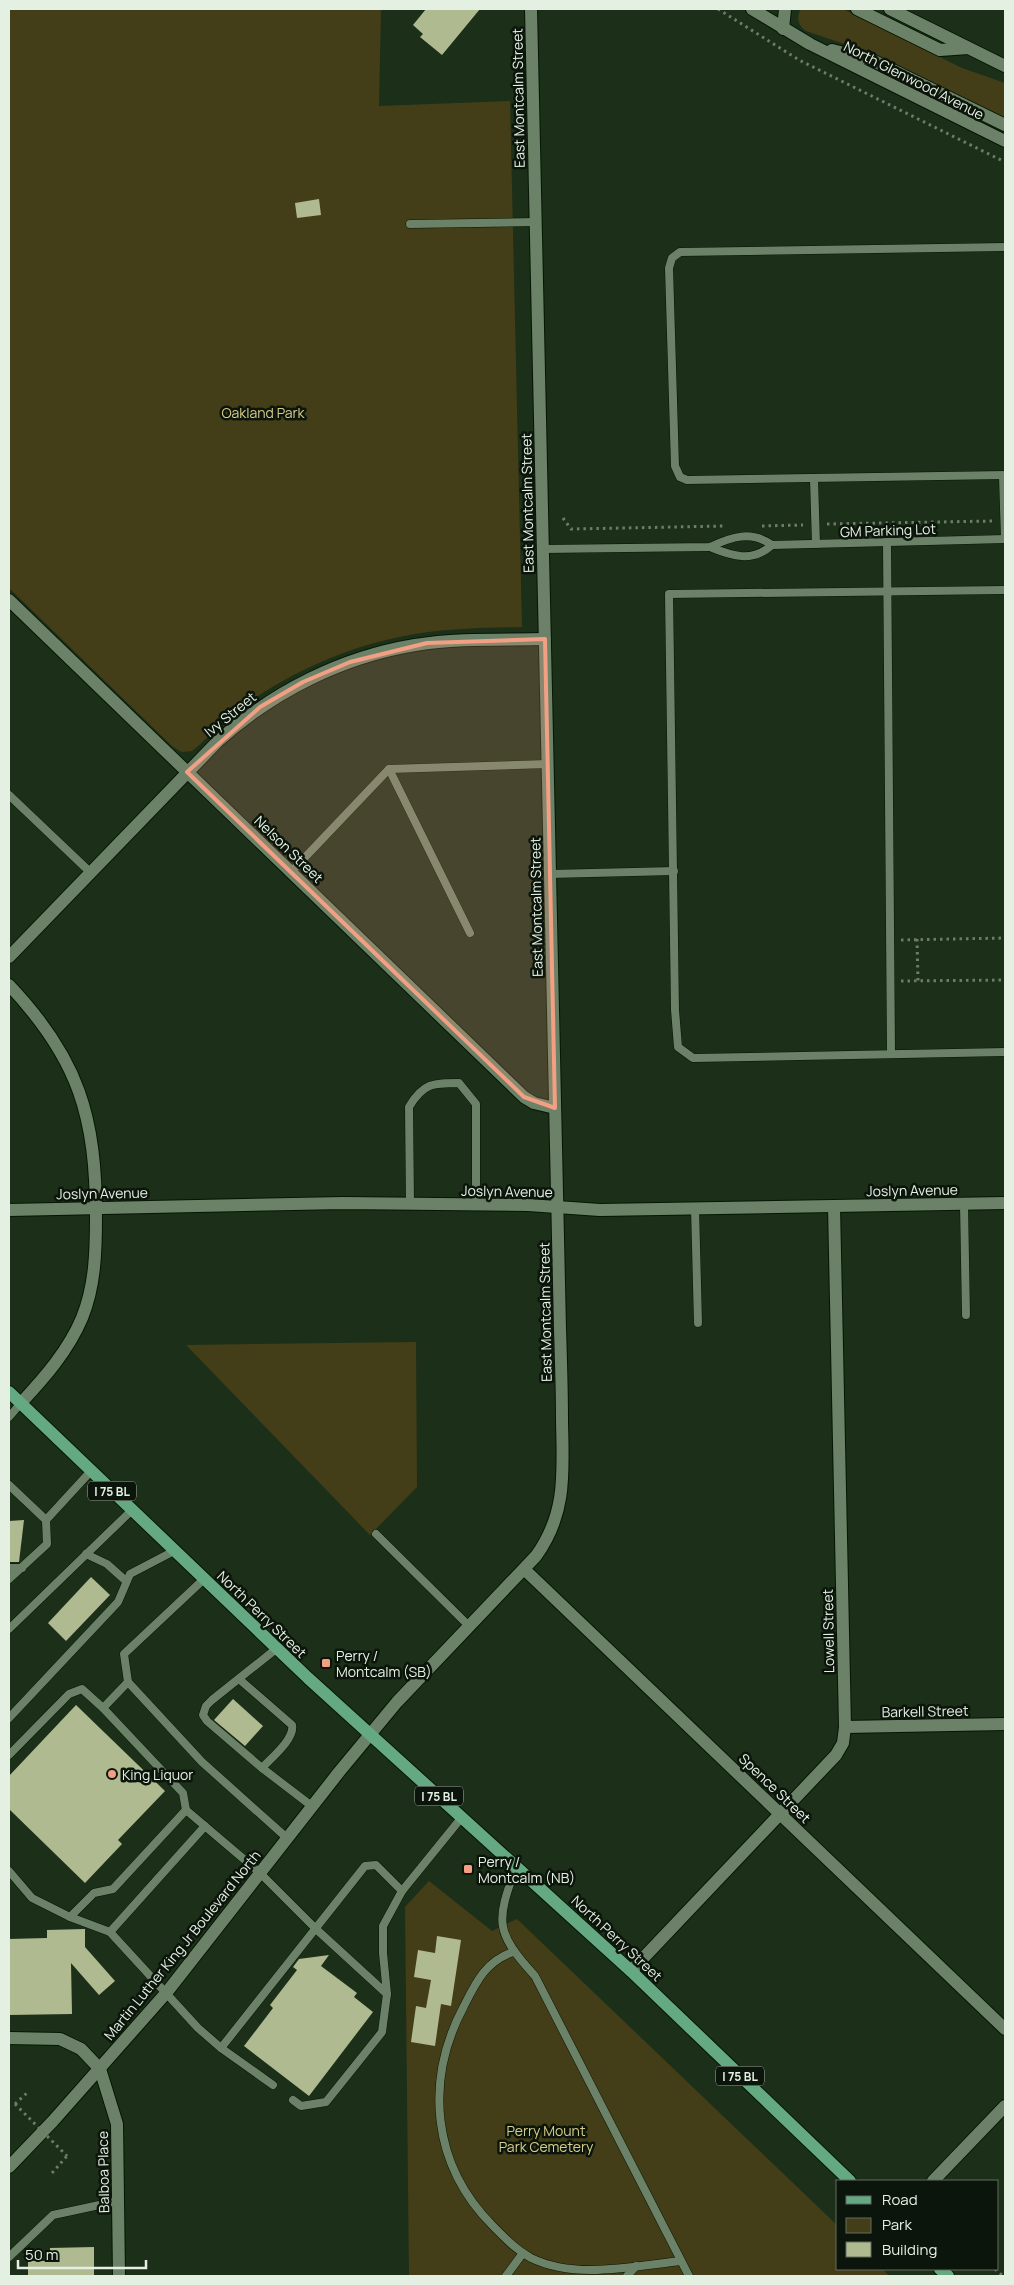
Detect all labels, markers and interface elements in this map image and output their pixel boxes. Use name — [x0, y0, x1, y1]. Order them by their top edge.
street label: East Montcalm Street — [507, 28, 529, 168]
street label: North Glenwood Avenue — [841, 36, 987, 124]
park label: Oakland Park — [221, 403, 306, 422]
street label: East Montcalm Street — [516, 433, 538, 573]
street label: GM Parking Lot — [840, 519, 937, 541]
street label: Ivy Street — [200, 687, 260, 741]
street label: Nelson Street — [250, 811, 328, 887]
street label: East Montcalm Street — [525, 837, 547, 977]
street label: Joslyn Avenue — [866, 1180, 958, 1200]
street label: Joslyn Avenue — [461, 1181, 553, 1201]
street label: Joslyn Avenue — [56, 1183, 148, 1203]
street label: East Montcalm Street — [534, 1242, 556, 1382]
road number: I 75 BL — [88, 1482, 136, 1500]
street label: North Perry Street — [213, 1566, 311, 1662]
street label: Lowell Street — [818, 1588, 838, 1673]
place label: Perry / Montcalm (SB) — [336, 1646, 432, 1681]
marker: Perry / Montcalm (SB) — [320, 1657, 332, 1669]
street label: Barkell Street — [881, 1701, 969, 1721]
street label: Spence Street — [735, 1749, 815, 1827]
place label: King Liquor — [122, 1765, 193, 1784]
marker: King Liquor — [106, 1768, 118, 1780]
road number: I 75 BL — [415, 1786, 463, 1805]
street label: Martin Luther King Jr Boulevard North — [99, 1846, 265, 2044]
place label: Perry / Montcalm (NB) — [478, 1852, 575, 1887]
marker: Perry / Montcalm (NB) — [462, 1863, 474, 1875]
street label: North Perry Street — [568, 1891, 667, 1985]
road number: I 75 BL — [716, 2066, 764, 2086]
park label: Perry Mount Park Cemetery — [499, 2121, 594, 2156]
street label: Balboa Place — [93, 2131, 113, 2213]
legend — [836, 2180, 999, 2270]
text: Road — [882, 2189, 918, 2210]
text: Park — [882, 2214, 912, 2235]
scale bar — [18, 2238, 145, 2270]
text: Building — [882, 2239, 937, 2260]
text: 50 m — [25, 2244, 59, 2265]

